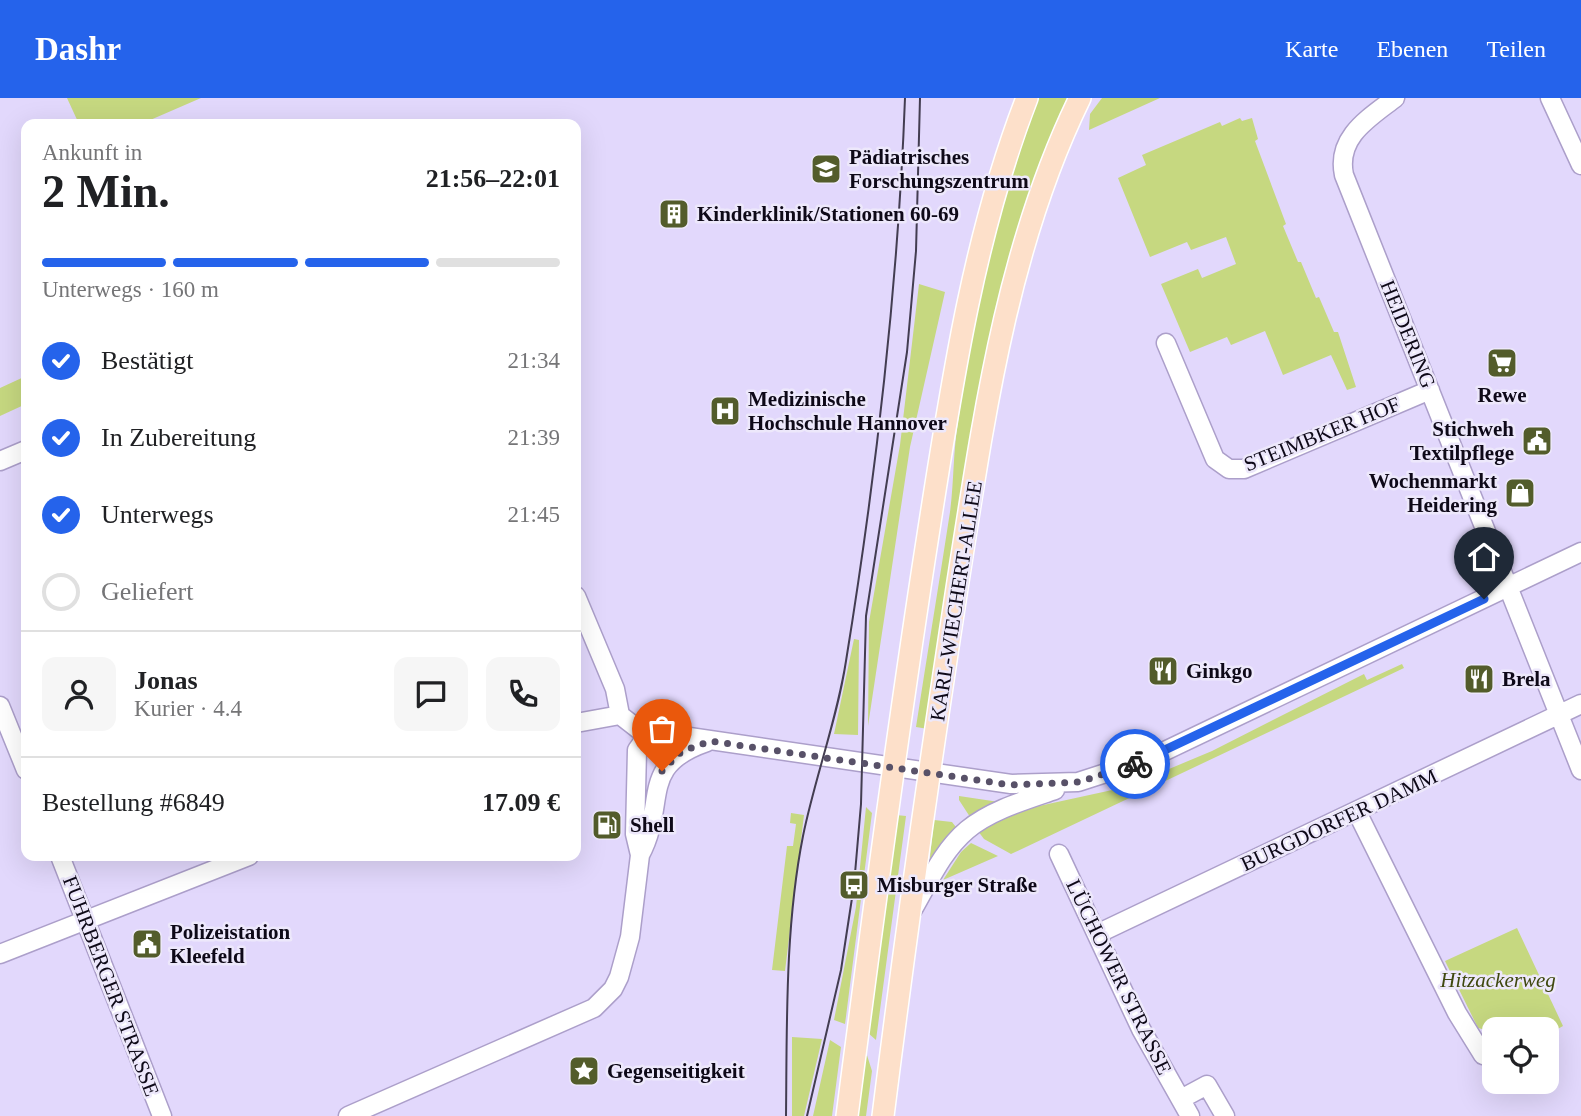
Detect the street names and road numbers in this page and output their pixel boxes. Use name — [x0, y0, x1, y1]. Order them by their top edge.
street label: HEIDERING — [1375, 277, 1441, 391]
street label: STEIMBKER HOF — [1240, 392, 1404, 476]
street label: KARL-WIECHERT-ALLEE — [925, 479, 987, 723]
street label: BURGDORFER DAMM — [1237, 764, 1441, 876]
street label: FUHRBERGER STRASSE — [58, 872, 164, 1100]
street label: LÜCHOWER STRASSE — [1061, 876, 1177, 1078]

